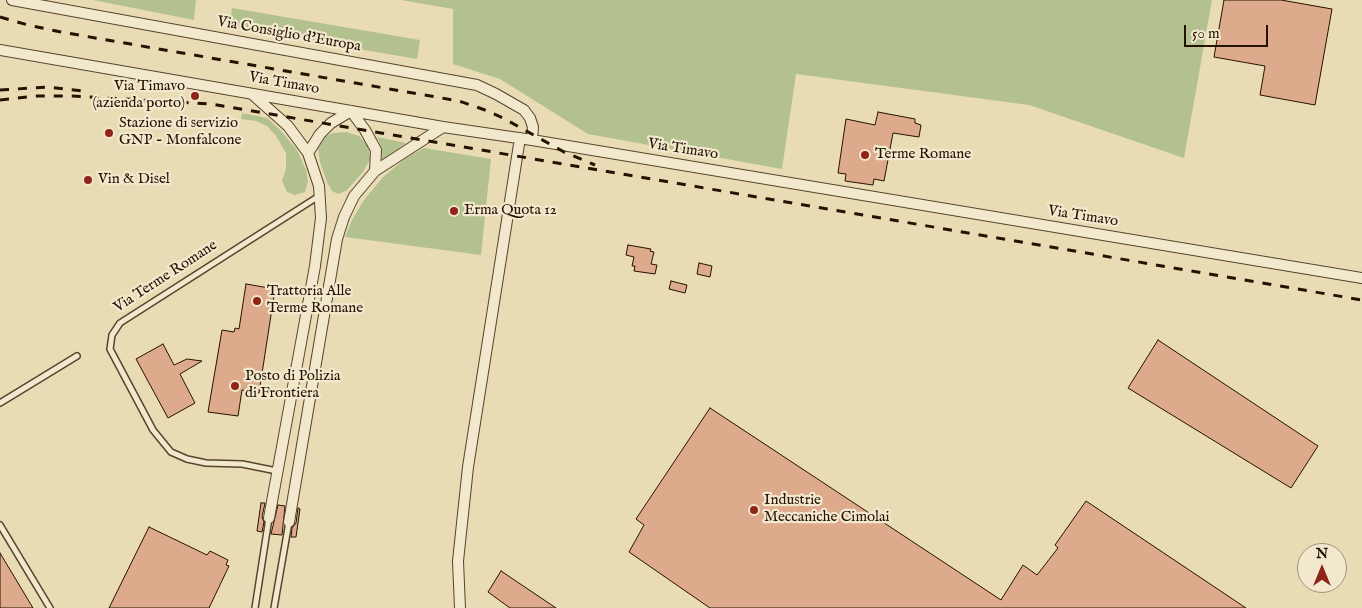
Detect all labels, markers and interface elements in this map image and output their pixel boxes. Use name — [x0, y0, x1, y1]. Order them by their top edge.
street label: Via Consiglio d'Europa — [216, 13, 362, 57]
scale bar — [1187, 15, 1271, 47]
text: 50 m — [1192, 24, 1220, 43]
street label: Via Timavo — [247, 69, 321, 99]
place label: Via Timavo (azienda porto) — [92, 78, 185, 113]
marker: Via Timavo (azienda porto) — [189, 90, 201, 102]
place label: Stazione di servizio GNP - Monfalcone — [119, 115, 241, 150]
marker: Stazione di servizio GNP - Monfalcone — [103, 127, 115, 139]
street label: Via Timavo — [647, 136, 719, 164]
place label: Terme Romane — [875, 146, 971, 164]
marker: Terme Romane — [859, 149, 871, 161]
place label: Vin & Disel — [98, 171, 170, 189]
marker: Vin & Disel — [82, 174, 94, 186]
place label: Erma Quota 12 — [464, 202, 557, 220]
street label: Via Timavo — [1047, 203, 1119, 231]
marker: Erma Quota 12 — [448, 205, 460, 217]
street label: Via Terme Romane — [111, 237, 221, 317]
place label: Trattoria Alle Terme Romane — [267, 283, 363, 318]
marker: Trattoria Alle Terme Romane — [251, 295, 263, 307]
place label: Posto di Polizia di Frontiera — [245, 368, 340, 403]
marker: Posto di Polizia di Frontiera — [229, 380, 241, 392]
place label: Industrie Meccaniche Cimolai — [764, 492, 890, 527]
marker: Industrie Meccaniche Cimolai — [748, 504, 760, 516]
north arrow — [1297, 543, 1347, 593]
text: N — [1316, 545, 1328, 563]

